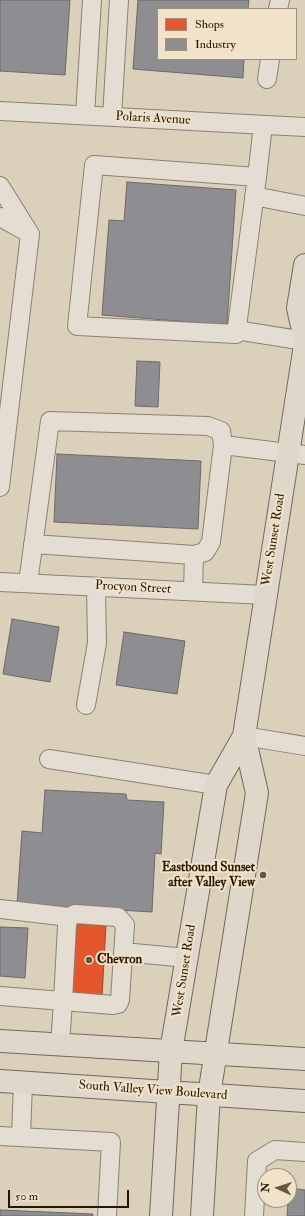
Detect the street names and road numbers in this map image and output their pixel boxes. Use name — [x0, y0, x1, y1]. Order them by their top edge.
street label: Polaris Avenue — [115, 109, 191, 129]
street label: West Sunset Road — [259, 493, 289, 587]
street label: Procyon Street — [94, 578, 172, 598]
street label: West Sunset Road — [170, 924, 200, 1018]
street label: South Valley View Boulevard — [78, 1078, 228, 1104]

